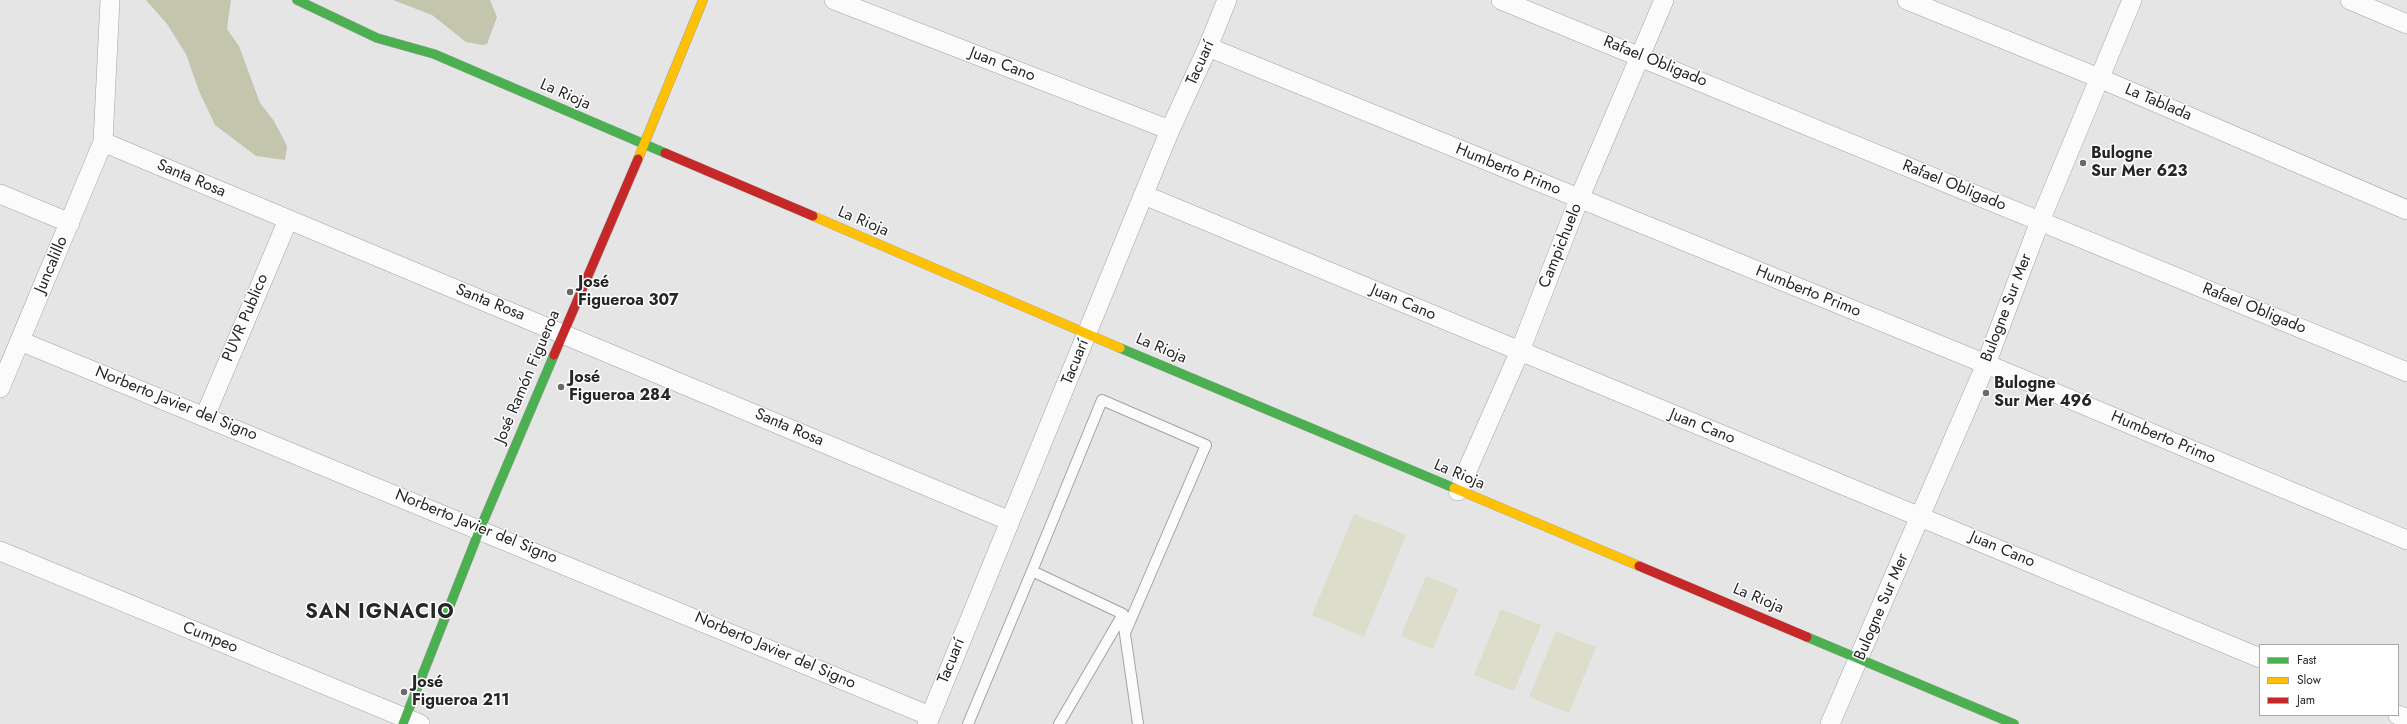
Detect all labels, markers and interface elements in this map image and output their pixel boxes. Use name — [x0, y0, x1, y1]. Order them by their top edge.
street label: Rafael Obligado — [1600, 33, 1710, 91]
street label: Tacuarí — [1183, 38, 1219, 88]
street label: Juan Cano — [966, 44, 1038, 86]
street label: La Rioja — [537, 75, 593, 115]
street label: La Tablada — [2122, 80, 2194, 126]
street label: Humberto Primo — [1453, 140, 1563, 200]
place label: Bulogne Sur Mer 623 — [2091, 144, 2188, 182]
street label: Santa Rosa — [154, 156, 228, 202]
street label: Rafael Obligado — [1899, 157, 2009, 215]
marker: Bulogne Sur Mer 623 — [2078, 158, 2088, 168]
street label: Campichuelo — [1535, 201, 1587, 291]
street label: La Rioja — [835, 203, 891, 241]
street label: Juncalillo — [31, 234, 73, 296]
street label: Bulogne Sur Mer — [1978, 251, 2036, 365]
street label: Humberto Primo — [1753, 262, 1863, 322]
street label: PUVR Publico — [219, 271, 273, 365]
place label: José Figueroa 307 — [578, 273, 679, 311]
street label: Santa Rosa — [453, 280, 527, 326]
street label: Rafael Obligado — [2199, 280, 2309, 338]
street label: Juan Cano — [1368, 281, 1438, 325]
marker: José Figueroa 307 — [565, 287, 575, 297]
street label: José Ramón Figueroa — [491, 308, 565, 446]
street label: La Rioja — [1133, 330, 1189, 368]
street label: Tacuarí — [1058, 337, 1094, 387]
street label: Norberto Javier del Signo — [92, 363, 260, 445]
place label: José Figueroa 284 — [569, 368, 671, 406]
place label: Bulogne Sur Mer 496 — [1994, 374, 2092, 412]
marker: José Figueroa 284 — [556, 382, 566, 392]
marker: Bulogne Sur Mer 496 — [1981, 388, 1991, 398]
street label: Santa Rosa — [752, 405, 826, 451]
street label: Juan Cano — [1666, 405, 1738, 449]
street label: Humberto Primo — [2108, 407, 2218, 469]
street label: La Rioja — [1431, 456, 1487, 494]
street label: Norberto Javier del Signo — [392, 486, 560, 568]
street label: Juan Cano — [1967, 528, 2037, 572]
street label: Bulogne Sur Mer — [1851, 551, 1913, 663]
street label: La Rioja — [1730, 580, 1786, 618]
district label: SAN IGNACIO — [305, 601, 455, 625]
street label: Norberto Javier del Signo — [692, 608, 858, 694]
street label: Cumpeo — [180, 618, 240, 658]
street label: Tacuarí — [934, 636, 970, 686]
legend — [2259, 644, 2399, 716]
text: Fast — [2297, 651, 2316, 669]
text: Slow — [2297, 671, 2321, 689]
place label: José Figueroa 211 — [412, 673, 509, 711]
marker: José Figueroa 211 — [399, 687, 409, 697]
text: Jam — [2297, 691, 2315, 709]

